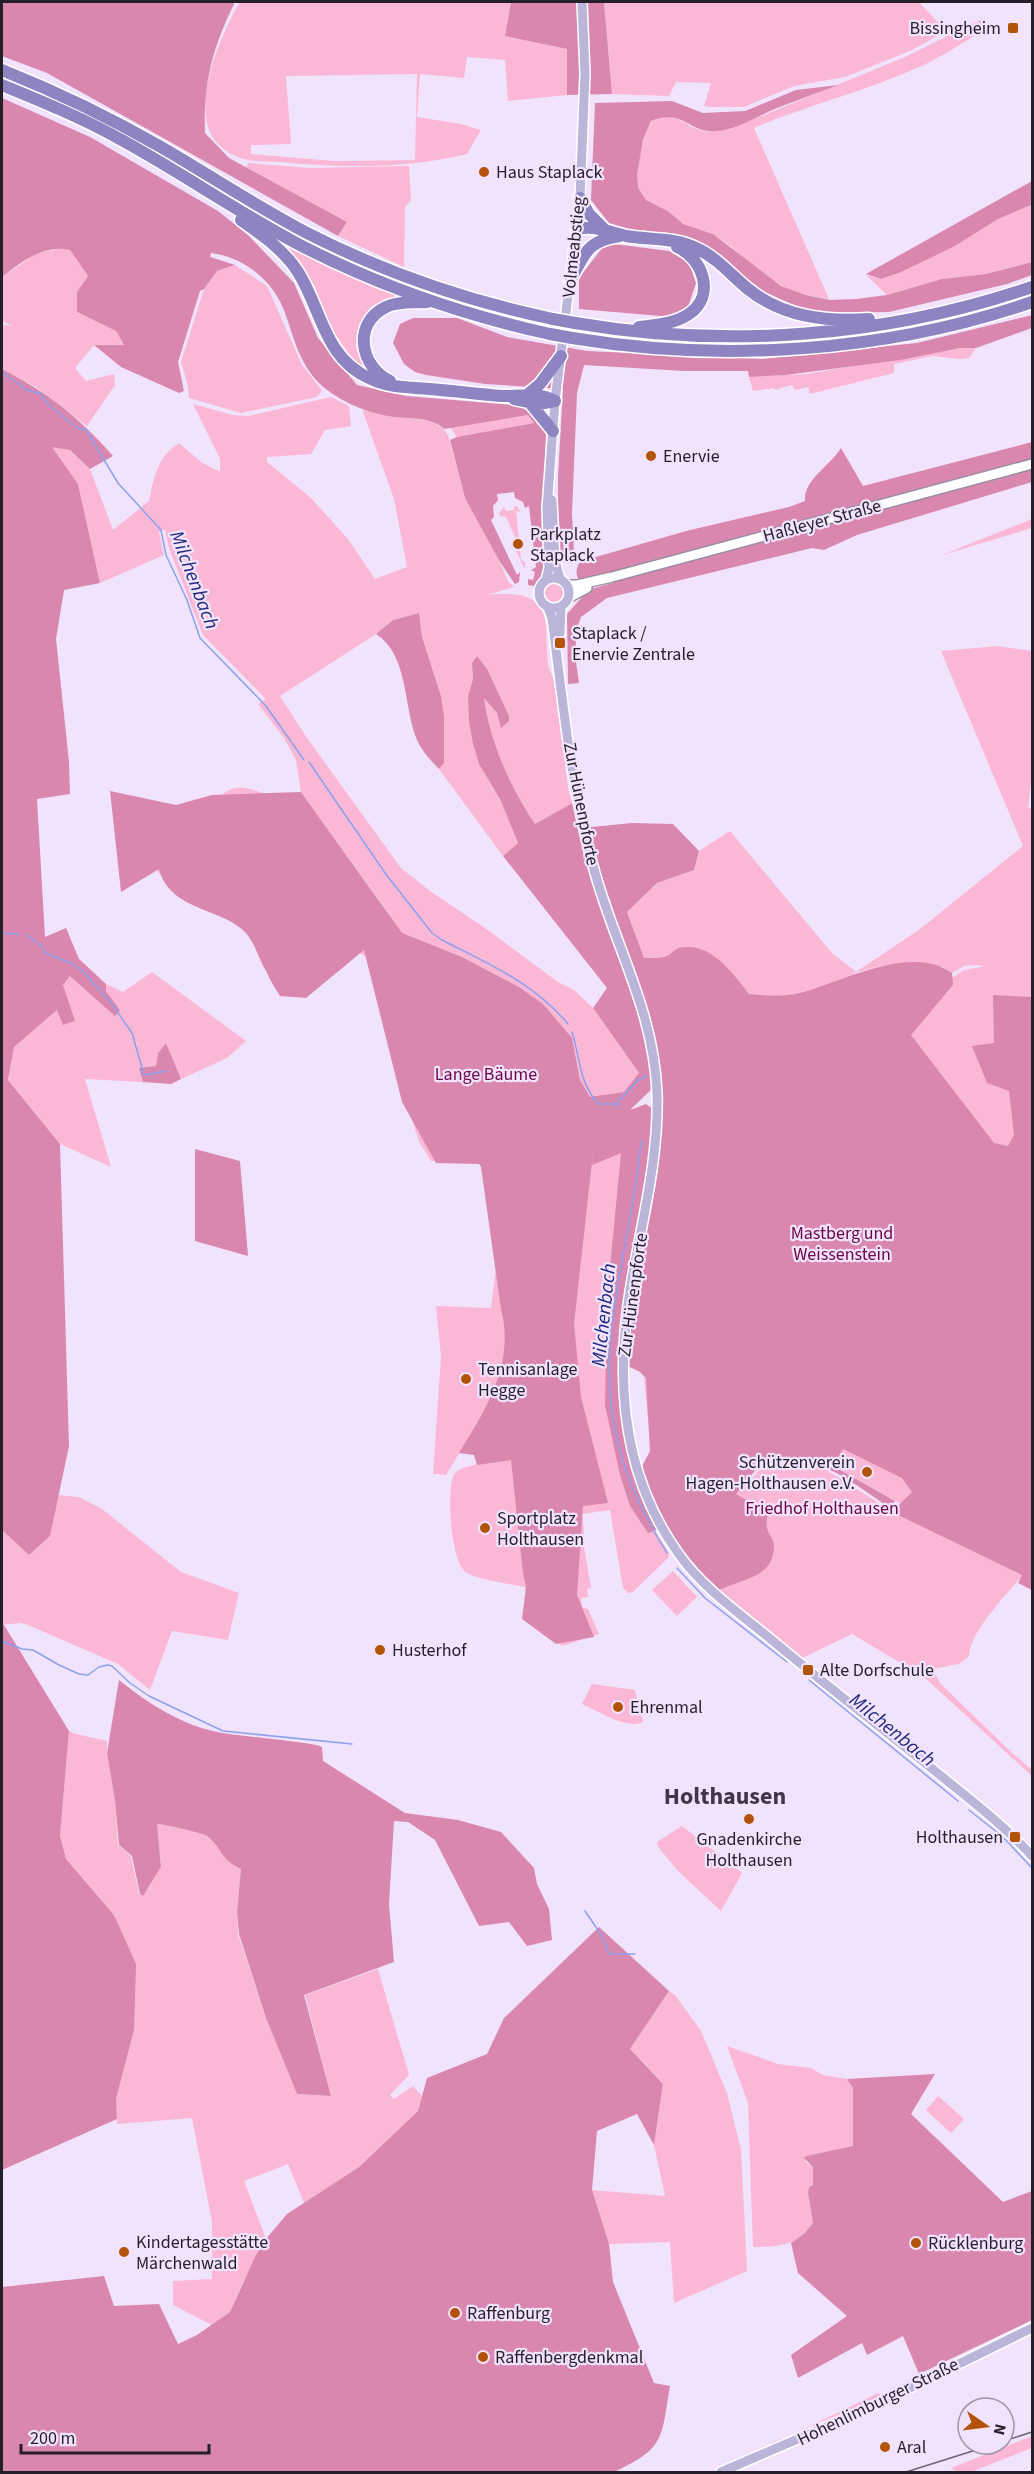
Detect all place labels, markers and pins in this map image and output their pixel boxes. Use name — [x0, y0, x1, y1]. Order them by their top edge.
place label: Bissingheim — [909, 16, 1001, 41]
marker: Bissingheim — [1006, 21, 1020, 35]
place label: Haus Staplack — [496, 160, 603, 185]
marker: Haus Staplack — [477, 165, 491, 179]
place label: Enervie — [663, 444, 720, 469]
marker: Enervie — [644, 449, 658, 463]
place label: Parkplatz Staplack — [530, 522, 601, 568]
marker: Parkplatz Staplack — [511, 537, 525, 551]
place label: Staplack / Enervie Zentrale — [572, 621, 695, 667]
marker: Staplack / Enervie Zentrale — [553, 636, 567, 650]
place label: Tennisanlage Hegge — [478, 1357, 577, 1403]
marker: Tennisanlage Hegge — [459, 1372, 473, 1386]
place label: Schützenverein Hagen-Holthausen e.V. — [685, 1450, 855, 1496]
marker: Schützenverein Hagen-Holthausen e.V. — [860, 1465, 874, 1479]
place label: Sportplatz Holthausen — [497, 1506, 584, 1552]
marker: Sportplatz Holthausen — [478, 1521, 492, 1535]
place label: Husterhof — [392, 1638, 467, 1663]
marker: Husterhof — [373, 1643, 387, 1657]
place label: Alte Dorfschule — [820, 1658, 934, 1683]
marker: Alte Dorfschule — [801, 1663, 815, 1677]
place label: Ehrenmal — [630, 1695, 703, 1720]
marker: Ehrenmal — [611, 1700, 625, 1714]
marker: Gnadenkirche Holthausen — [742, 1812, 756, 1826]
place label: Holthausen — [916, 1825, 1003, 1850]
place label: Gnadenkirche Holthausen — [696, 1827, 802, 1873]
marker: Holthausen — [1008, 1830, 1022, 1844]
place label: Kindertagesstätte Märchenwald — [136, 2230, 268, 2276]
place label: Rücklenburg — [928, 2231, 1023, 2256]
marker: Rücklenburg — [909, 2236, 923, 2250]
marker: Kindertagesstätte Märchenwald — [117, 2245, 131, 2259]
place label: Raffenburg — [467, 2301, 550, 2326]
marker: Raffenburg — [448, 2306, 462, 2320]
place label: Raffenbergdenkmal — [495, 2345, 643, 2370]
marker: Raffenbergdenkmal — [476, 2350, 490, 2364]
place label: Aral — [897, 2435, 926, 2460]
marker: Aral — [878, 2440, 892, 2454]

